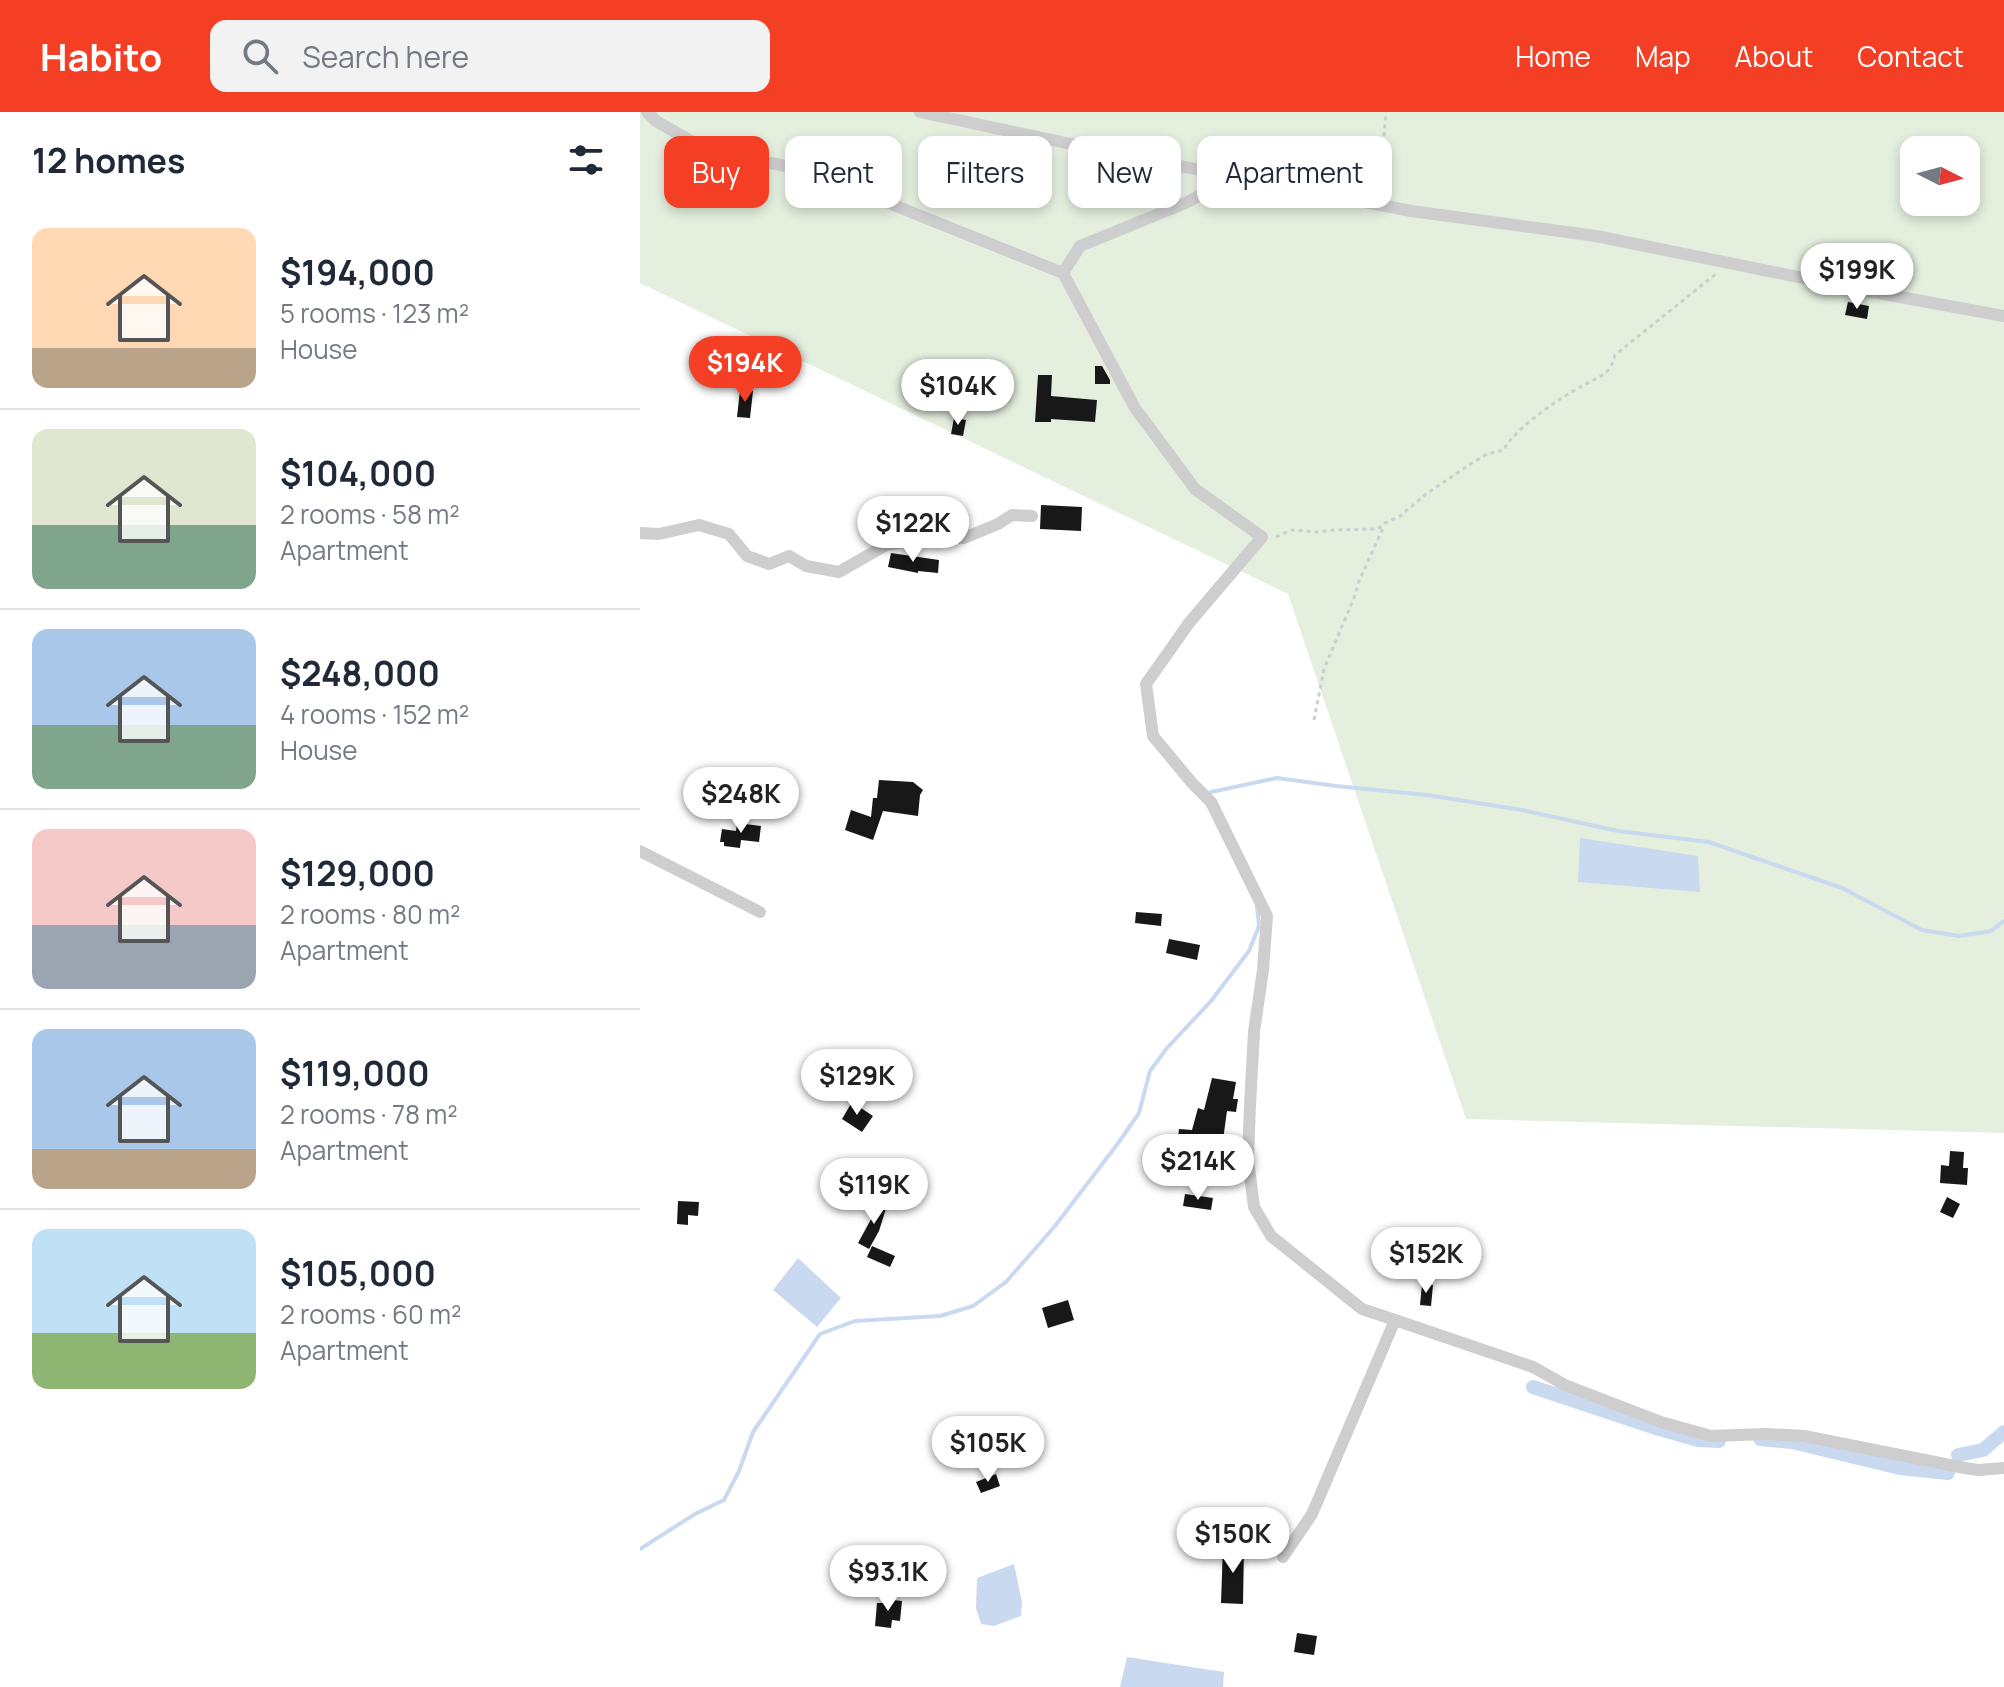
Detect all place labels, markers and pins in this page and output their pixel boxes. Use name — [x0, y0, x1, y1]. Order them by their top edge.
pin: $199K — [1801, 243, 1913, 311]
pin: $194K — [689, 336, 801, 404]
pin: $104K — [902, 359, 1014, 427]
pin: $122K — [857, 496, 969, 564]
pin: $248K — [685, 767, 797, 835]
pin: $129K — [801, 1049, 913, 1117]
pin: $214K — [1142, 1134, 1254, 1202]
pin: $119K — [818, 1158, 930, 1226]
pin: $152K — [1370, 1227, 1482, 1295]
pin: $105K — [932, 1416, 1044, 1484]
pin: $150K — [1177, 1507, 1289, 1575]
pin: $93.1K — [823, 1545, 953, 1613]

